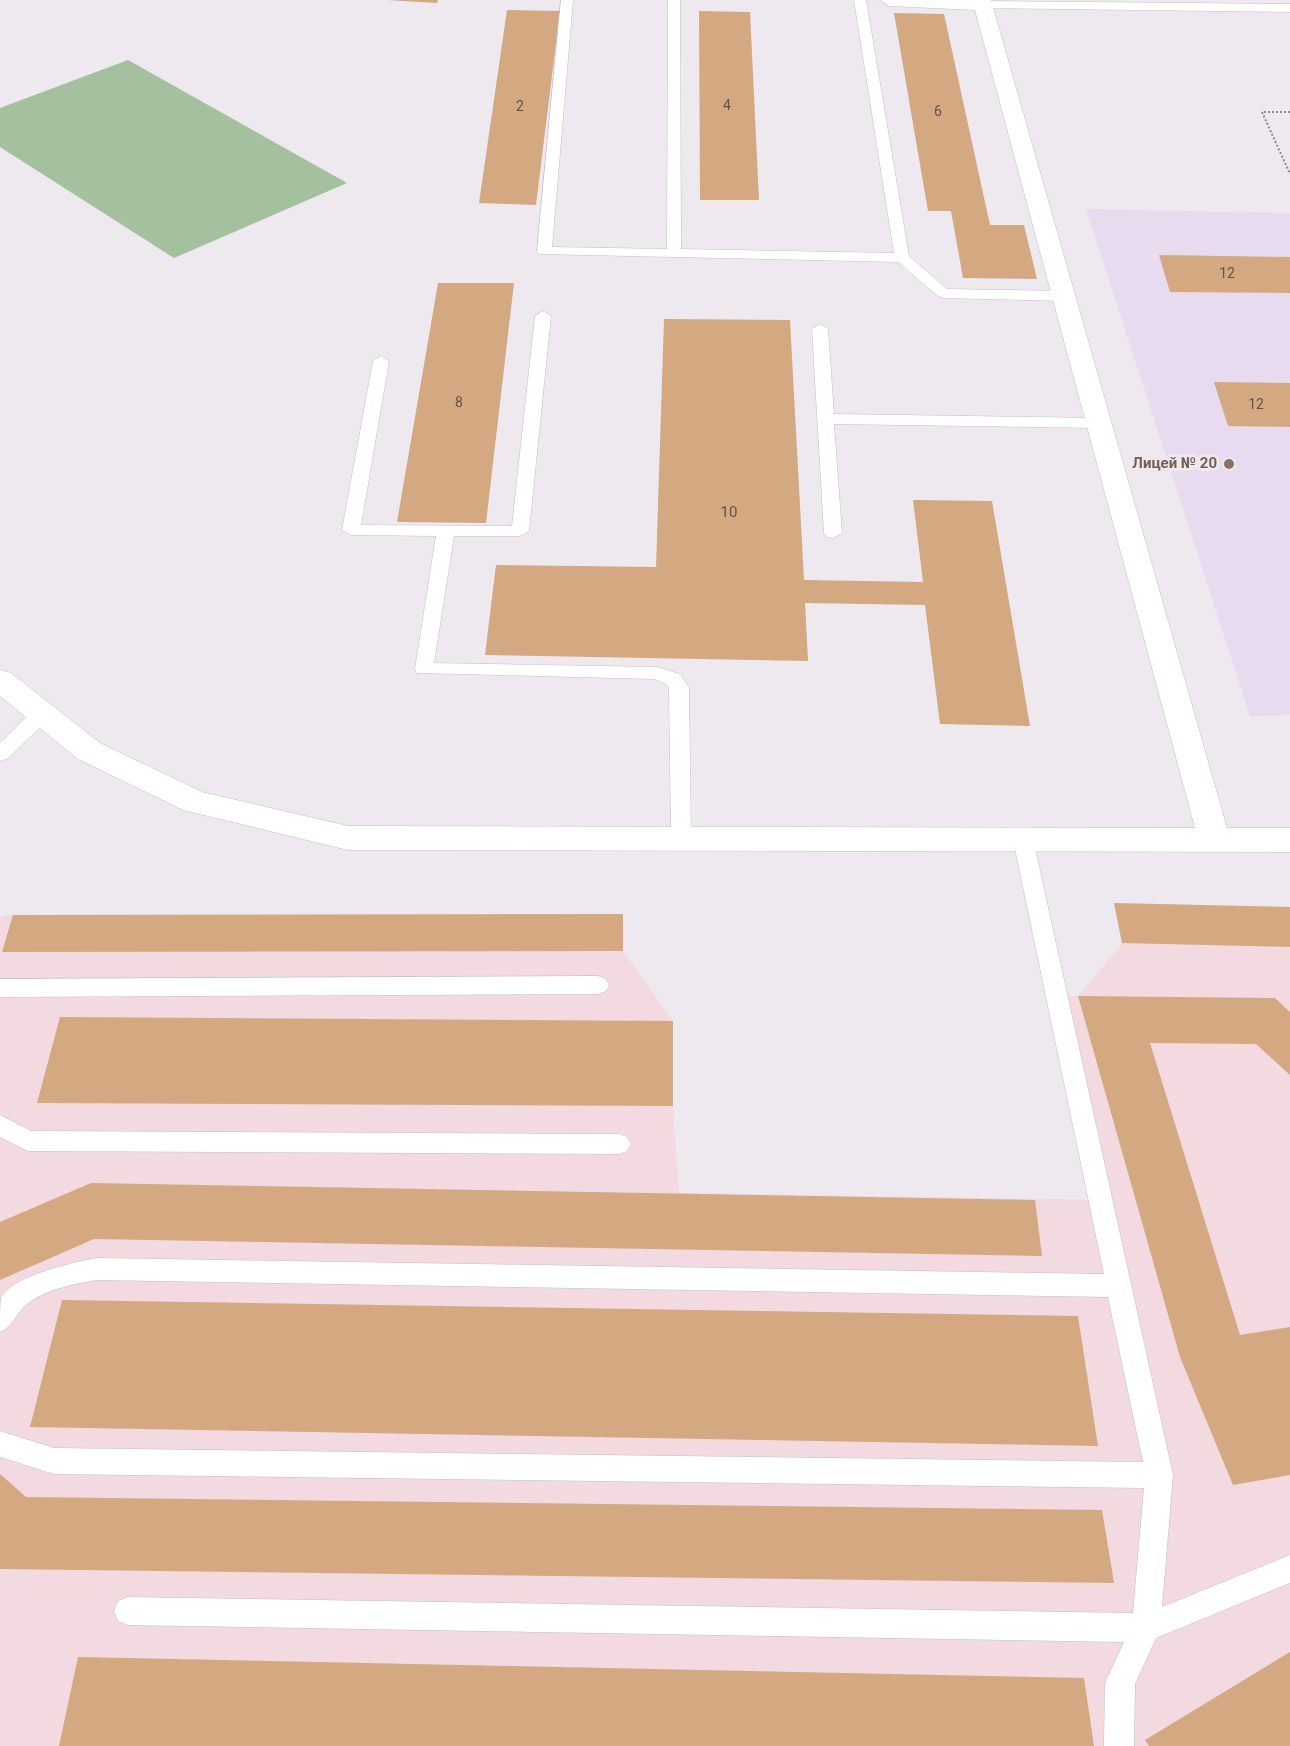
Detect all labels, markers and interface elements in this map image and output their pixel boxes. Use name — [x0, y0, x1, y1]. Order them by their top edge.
house number: 4 — [723, 98, 731, 114]
house number: 2 — [516, 99, 524, 115]
house number: 6 — [934, 104, 942, 120]
house number: 12 — [1219, 266, 1235, 282]
house number: 8 — [455, 395, 463, 411]
house number: 12 — [1248, 397, 1264, 413]
place label: Лицей № 20 — [1132, 455, 1217, 473]
marker: Лицей № 20 — [1222, 457, 1236, 471]
house number: 10 — [721, 504, 737, 522]

